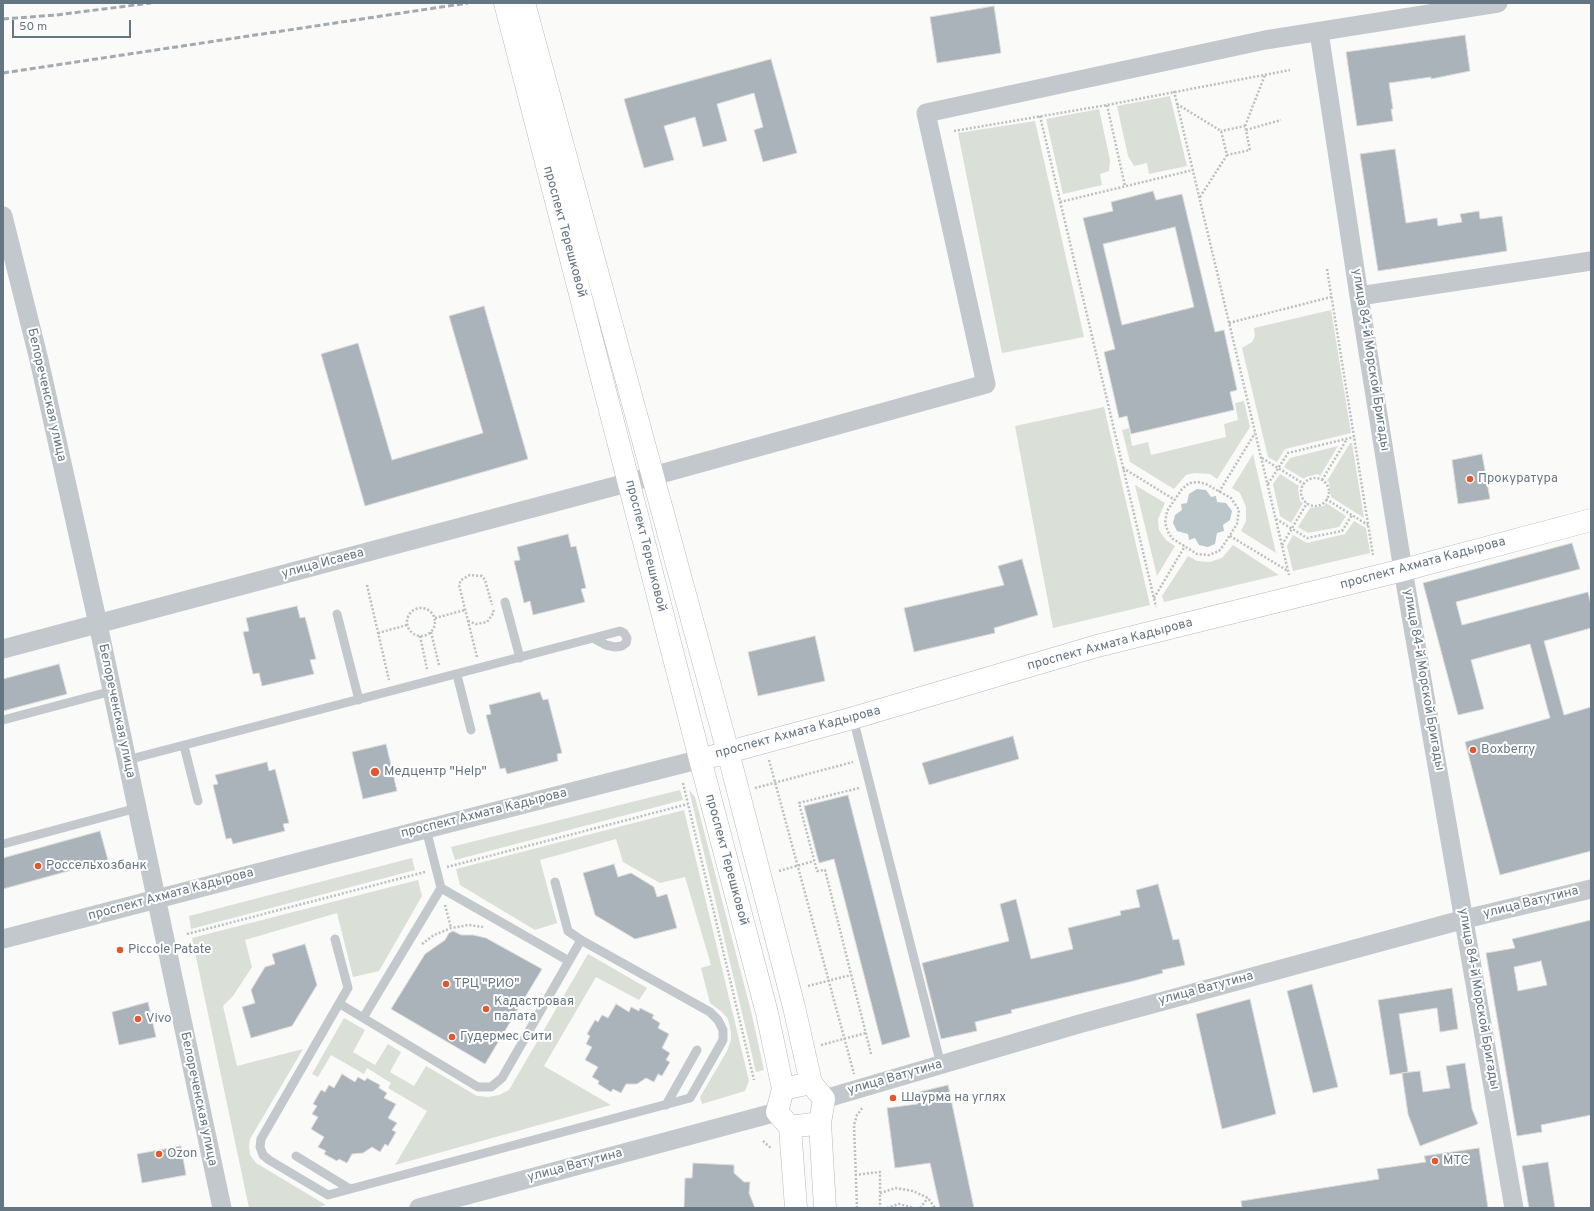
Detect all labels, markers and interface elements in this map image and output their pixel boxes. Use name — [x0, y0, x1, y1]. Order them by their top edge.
scale bar — [14, 12, 133, 38]
text: 50 m — [19, 19, 47, 35]
street label: проспект Терешковой — [539, 165, 589, 299]
street label: улица 84-й Морской Бригады — [1348, 268, 1392, 452]
street label: Белореченская улица — [23, 327, 69, 463]
place label: Прокуратура — [1478, 471, 1558, 487]
marker: Прокуратура — [1465, 474, 1475, 484]
street label: проспект Терешковой — [621, 478, 669, 614]
street label: проспект Ахмата Кадырова — [1339, 534, 1507, 594]
street label: улица Исаева — [280, 546, 366, 582]
street label: улица 84-й Морской Бригады — [1399, 588, 1447, 772]
street label: проспект Ахмата Кадырова — [1026, 615, 1194, 675]
street label: Белореченская улица — [94, 643, 138, 779]
street label: проспект Ахмата Кадырова — [714, 703, 882, 763]
place label: Boxberry — [1481, 742, 1535, 758]
marker: Boxberry — [1468, 745, 1478, 755]
place label: Медцентр "Help" — [384, 764, 487, 780]
marker: Медцентр "Help" — [369, 766, 381, 778]
street label: проспект Ахмата Кадырова — [399, 786, 569, 842]
street label: проспект Терешковой — [701, 793, 751, 927]
place label: Россельхозбанк — [46, 858, 147, 874]
marker: Россельхозбанк — [33, 861, 43, 871]
street label: проспект Ахмата Кадырова — [87, 865, 255, 925]
street label: улица Ватутина — [1482, 884, 1580, 922]
street label: улица 84-й Морской Бригады — [1454, 907, 1502, 1091]
place label: Piccole Patate — [128, 942, 211, 958]
marker: Piccole Patate — [115, 945, 125, 955]
street label: улица Ватутина — [1157, 969, 1255, 1009]
place label: ТРЦ "РИО" — [454, 976, 520, 992]
marker: ТРЦ "РИО" — [441, 979, 451, 989]
place label: Кадастровая палата — [494, 994, 574, 1025]
marker: Кадастровая палата — [481, 1004, 491, 1014]
place label: Vivo — [146, 1011, 172, 1027]
marker: Vivo — [133, 1014, 143, 1024]
place label: Гудермес Сити — [460, 1029, 552, 1045]
street label: Белореченская улица — [176, 1031, 220, 1167]
marker: Гудермес Сити — [447, 1032, 457, 1042]
street label: улица Ватутина — [846, 1057, 944, 1099]
place label: Шаурма на углях — [901, 1090, 1006, 1106]
marker: Шаурма на углях — [888, 1093, 898, 1103]
place label: Ozon — [167, 1146, 197, 1162]
street label: улица Ватутина — [526, 1146, 624, 1186]
marker: Ozon — [154, 1149, 164, 1159]
place label: МТС — [1443, 1153, 1469, 1169]
marker: МТС — [1430, 1156, 1440, 1166]

